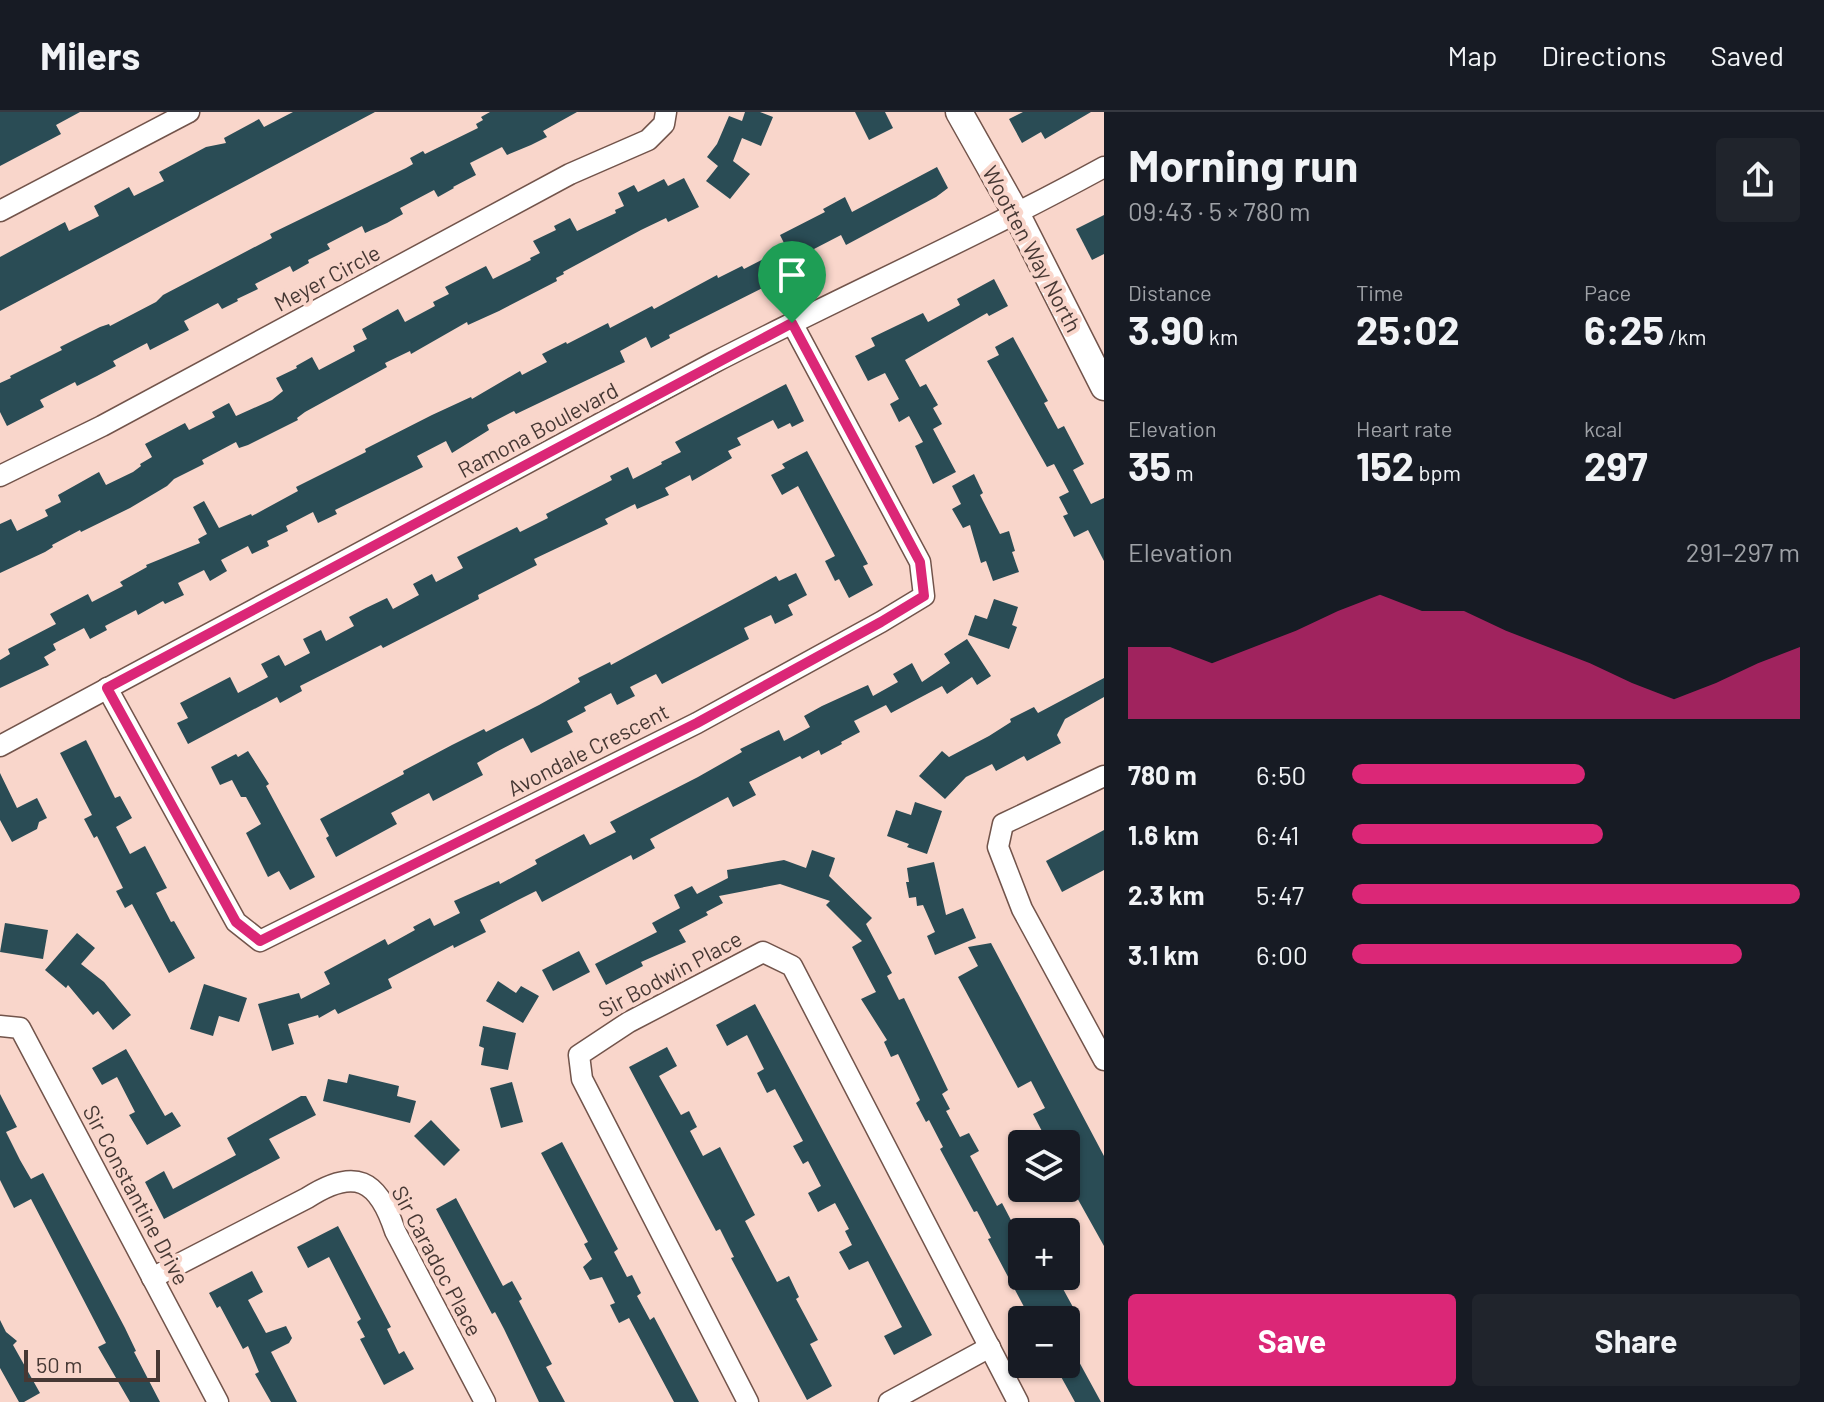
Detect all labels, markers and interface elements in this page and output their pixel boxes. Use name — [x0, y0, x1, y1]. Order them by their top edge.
text: Milers — [40, 32, 140, 78]
text: Map — [1448, 38, 1497, 72]
text: Directions — [1541, 38, 1667, 72]
text: Saved — [1711, 38, 1784, 72]
text: Morning run — [1128, 138, 1358, 191]
button: share — [1716, 138, 1800, 222]
street label: Wootten Way North — [978, 161, 1088, 336]
text: 09:43 · 5 × 780 m — [1128, 195, 1311, 226]
street label: Meyer Circle — [269, 238, 384, 316]
pin — [758, 241, 826, 323]
icon: arrive — [770, 253, 814, 297]
text: Distance — [1128, 279, 1212, 305]
text: Time — [1356, 279, 1404, 305]
text: Pace — [1584, 279, 1631, 305]
text: 3.90 — [1128, 305, 1204, 353]
text: 25:02 — [1356, 305, 1460, 353]
text: 6:25 — [1584, 305, 1664, 353]
text: km — [1204, 323, 1238, 349]
text: /km — [1664, 323, 1706, 349]
street label: Ramona Boulevard — [453, 376, 622, 482]
text: Elevation — [1128, 415, 1217, 441]
text: Heart rate — [1356, 415, 1453, 441]
text: kcal — [1584, 415, 1622, 441]
text: 35 — [1128, 441, 1171, 489]
text: 152 — [1356, 441, 1414, 489]
text: 297 — [1584, 441, 1647, 489]
text: m — [1171, 459, 1194, 485]
text: bpm — [1414, 459, 1461, 485]
text: Elevation — [1128, 536, 1233, 567]
text: 291–297 m — [1686, 536, 1800, 567]
street label: Avondale Crescent — [503, 697, 672, 801]
text: 780 m — [1128, 759, 1197, 790]
text: 6:50 — [1256, 759, 1306, 790]
text: 1.6 km — [1128, 819, 1199, 850]
text: 6:41 — [1256, 819, 1299, 850]
text: 2.3 km — [1128, 879, 1204, 910]
text: 5:47 — [1256, 879, 1304, 910]
street label: Sir Bodwin Place — [593, 924, 746, 1022]
text: 3.1 km — [1128, 939, 1199, 970]
text: 6:00 — [1256, 939, 1308, 970]
street label: Sir Constantine Drive — [78, 1100, 195, 1289]
map controls — [1008, 1130, 1080, 1378]
button: layers — [1008, 1130, 1080, 1202]
street label: Sir Caradoc Place — [387, 1181, 489, 1340]
button: + — [1008, 1218, 1080, 1290]
button: Save — [1128, 1294, 1456, 1386]
button: Share — [1472, 1294, 1800, 1386]
button: − — [1008, 1306, 1080, 1378]
scale bar — [24, 1346, 160, 1382]
text: 50 m — [36, 1351, 82, 1377]

